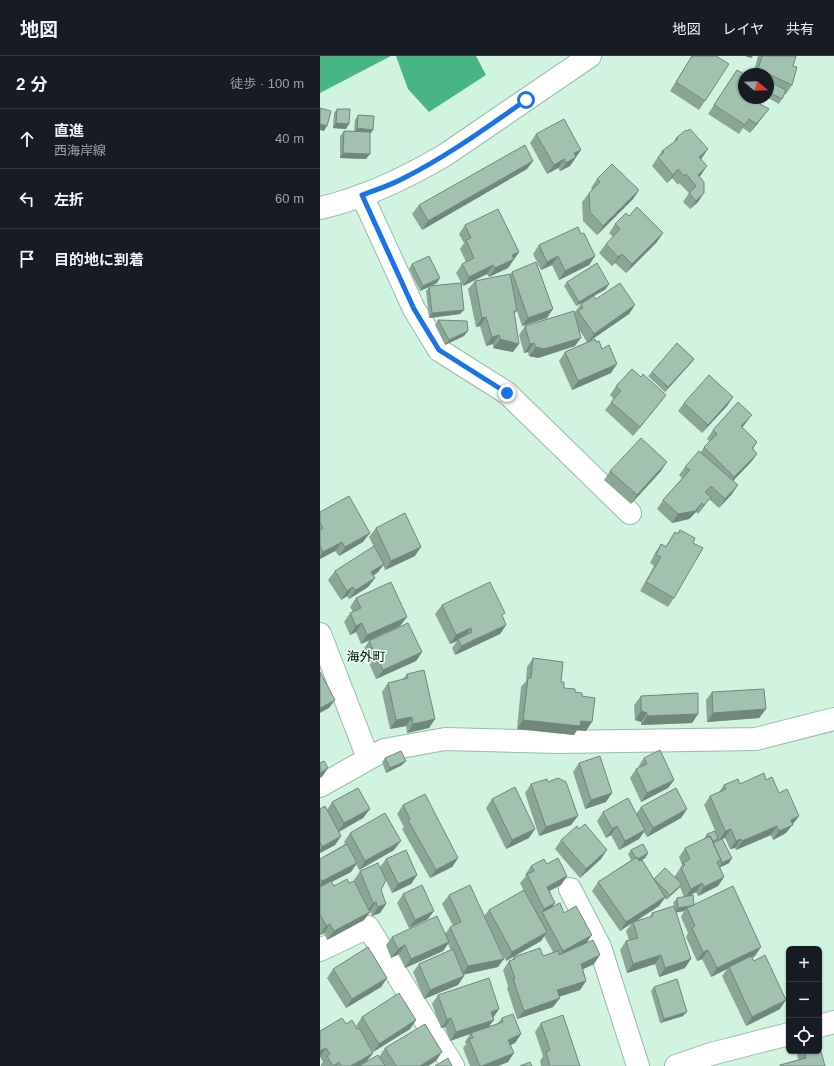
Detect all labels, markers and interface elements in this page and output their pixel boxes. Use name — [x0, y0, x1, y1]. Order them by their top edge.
text: 地図 — [20, 19, 58, 40]
text: 地図 — [672, 21, 700, 37]
text: レイヤ — [722, 21, 764, 37]
text: 共有 — [786, 21, 814, 37]
north arrow — [738, 68, 774, 104]
text: 2 分 — [16, 75, 47, 94]
text: 徒歩 · 100 m — [230, 76, 304, 91]
route start — [517, 91, 535, 109]
text: 直進 — [54, 122, 84, 139]
icon: ahead — [16, 128, 38, 150]
text: 40 m — [275, 131, 304, 146]
text: 西海岸線 — [54, 143, 106, 158]
icon: left — [16, 188, 38, 210]
text: 左折 — [54, 191, 84, 208]
text: 60 m — [275, 191, 304, 206]
icon: arrive — [16, 248, 38, 270]
text: 目的地に到着 — [54, 251, 144, 268]
route end — [498, 384, 516, 402]
district label: 海外町 — [346, 649, 386, 664]
map controls — [786, 946, 822, 1054]
button: + — [786, 946, 822, 982]
button: − — [786, 982, 822, 1018]
button: locate — [786, 1018, 822, 1054]

